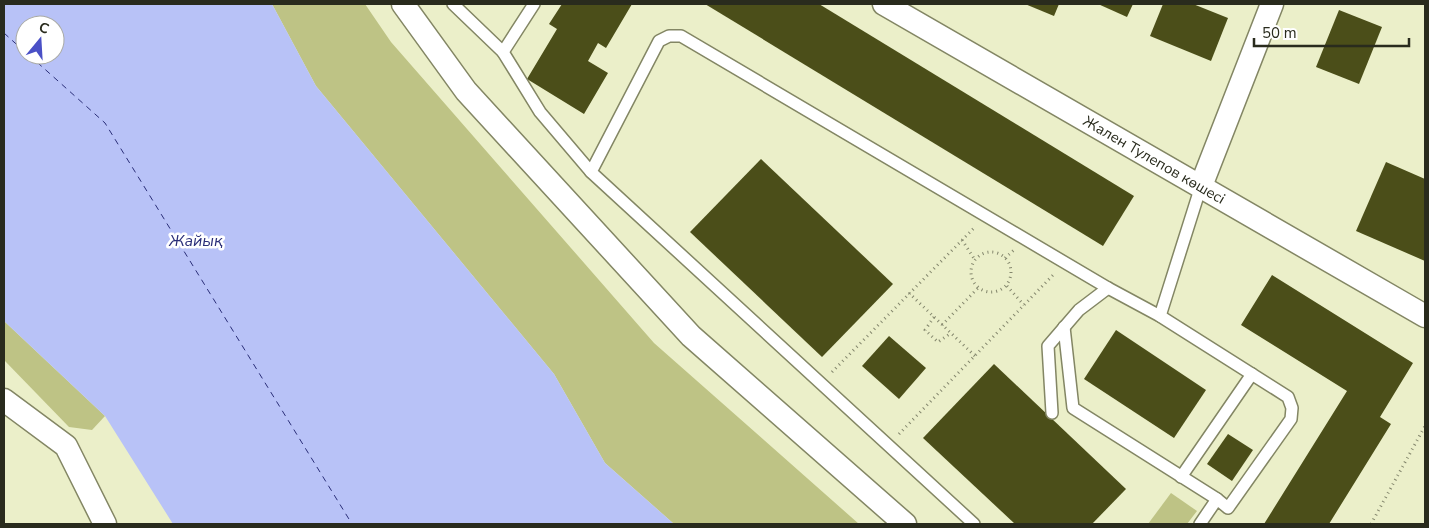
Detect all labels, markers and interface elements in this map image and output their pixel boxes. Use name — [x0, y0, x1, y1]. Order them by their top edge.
north arrow — [15, 15, 65, 65]
scale bar — [1254, 15, 1409, 47]
text: С — [36, 18, 52, 39]
text: 50 m — [1262, 23, 1297, 43]
street label: Жален Тулепов көшесі — [1080, 111, 1229, 209]
water label: Жайық — [168, 230, 223, 252]

